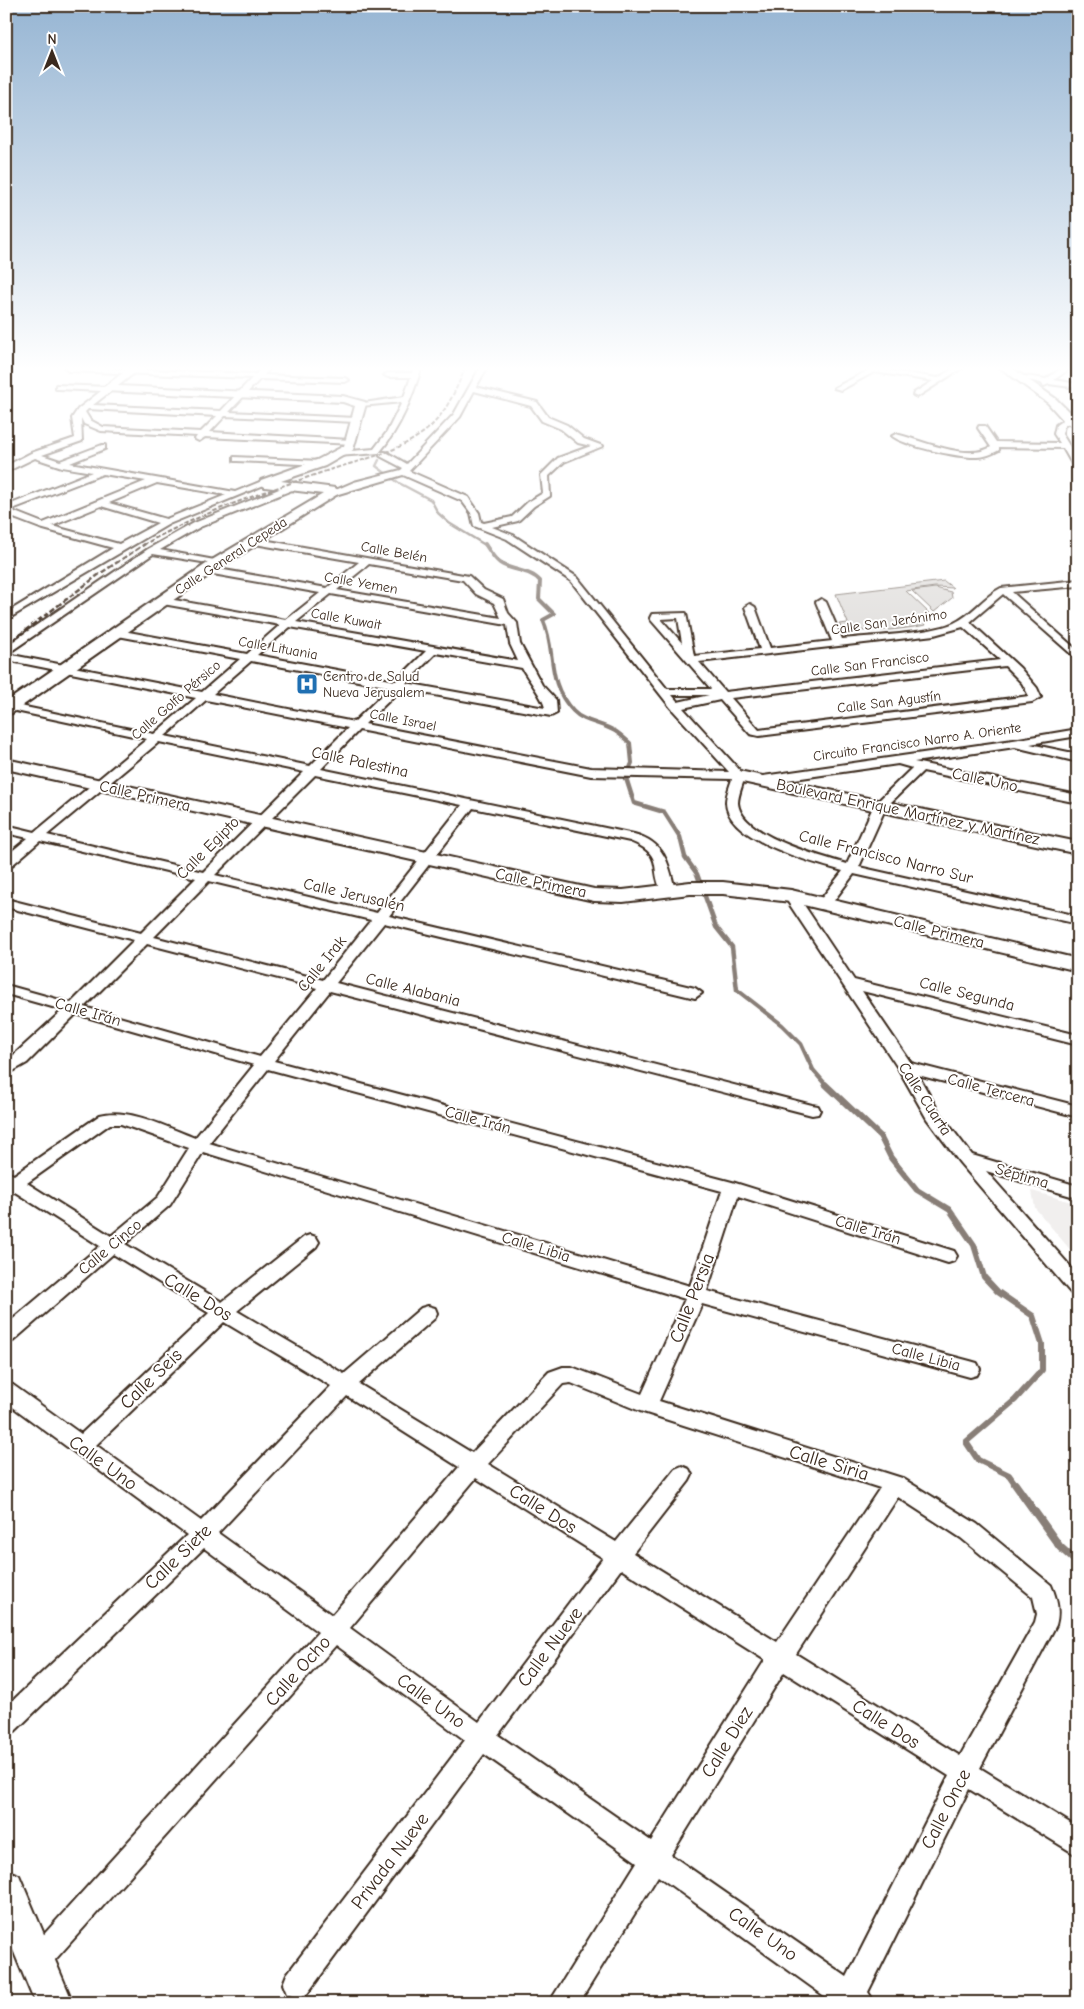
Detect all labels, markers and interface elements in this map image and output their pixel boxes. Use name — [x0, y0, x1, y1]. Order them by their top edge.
north arrow — [28, 28, 78, 78]
text: N — [47, 31, 57, 48]
street label: Calle General Cepeda — [172, 513, 290, 599]
street label: Calle Belén — [359, 538, 429, 566]
street label: Calle Yemen — [323, 568, 399, 598]
street label: Calle Kuwait — [309, 604, 383, 634]
street label: Calle San Jerónimo — [830, 605, 948, 639]
street label: Calle Lituania — [237, 633, 319, 663]
street label: Calle San Francisco — [810, 648, 930, 680]
street label: Calle Golfo Pérsico — [128, 657, 224, 743]
place label: Centro de Salud Nueva Jerusalem — [323, 668, 425, 701]
hospital icon: Centro de Salud Nueva Jerusalem — [295, 672, 319, 696]
street label: Calle San Agustín — [836, 687, 942, 717]
street label: Calle Israel — [368, 705, 438, 735]
street label: Circuito Francisco Narro A. Oriente — [812, 719, 1022, 765]
street label: Calle Palestina — [310, 743, 410, 781]
street label: Calle Uno — [950, 764, 1020, 796]
street label: Boulevard Enrique Martínez y Martínez — [775, 775, 1041, 849]
street label: Calle Primera — [98, 777, 192, 815]
street label: Calle Egipto — [173, 813, 243, 883]
street label: Calle Francisco Narro Sur — [797, 827, 975, 888]
street label: Calle Primera — [494, 865, 588, 901]
street label: Calle Jerusalén — [302, 875, 406, 915]
street label: Calle Primera — [892, 912, 986, 952]
street label: Calle Irak — [294, 932, 350, 996]
street label: Calle Alabania — [364, 970, 462, 1010]
street label: Calle Segunda — [917, 973, 1017, 1015]
street label: Calle Irán — [53, 994, 123, 1030]
street label: Calle Cuarta — [895, 1059, 955, 1139]
street label: Calle Tercera — [945, 1070, 1037, 1110]
street label: Calle Irán — [443, 1103, 513, 1137]
street label: Séptima — [993, 1160, 1051, 1192]
street label: Calle Irán — [833, 1211, 903, 1249]
street label: Calle Cinco — [75, 1215, 145, 1279]
street label: Calle Libia — [500, 1228, 572, 1266]
street label: Calle Persia — [665, 1250, 719, 1346]
street label: Calle Dos — [160, 1268, 236, 1326]
street label: Calle Libia — [890, 1339, 962, 1375]
street label: Calle Seis — [115, 1344, 187, 1414]
street label: Calle Uno — [64, 1431, 142, 1495]
street label: Calle Siria — [787, 1440, 871, 1486]
street label: Calle Dos — [505, 1480, 581, 1538]
street label: Calle Siete — [140, 1520, 216, 1594]
street label: Calle Nueve — [513, 1603, 587, 1691]
street label: Calle Ocho — [261, 1631, 335, 1711]
street label: Calle Uno — [392, 1669, 470, 1733]
street label: Calle Dos — [848, 1695, 924, 1753]
street label: Calle Diez — [697, 1702, 757, 1782]
street label: Calle Once — [916, 1765, 976, 1853]
street label: Privada Nueve — [347, 1808, 433, 1914]
street label: Calle Uno — [724, 1902, 802, 1966]

